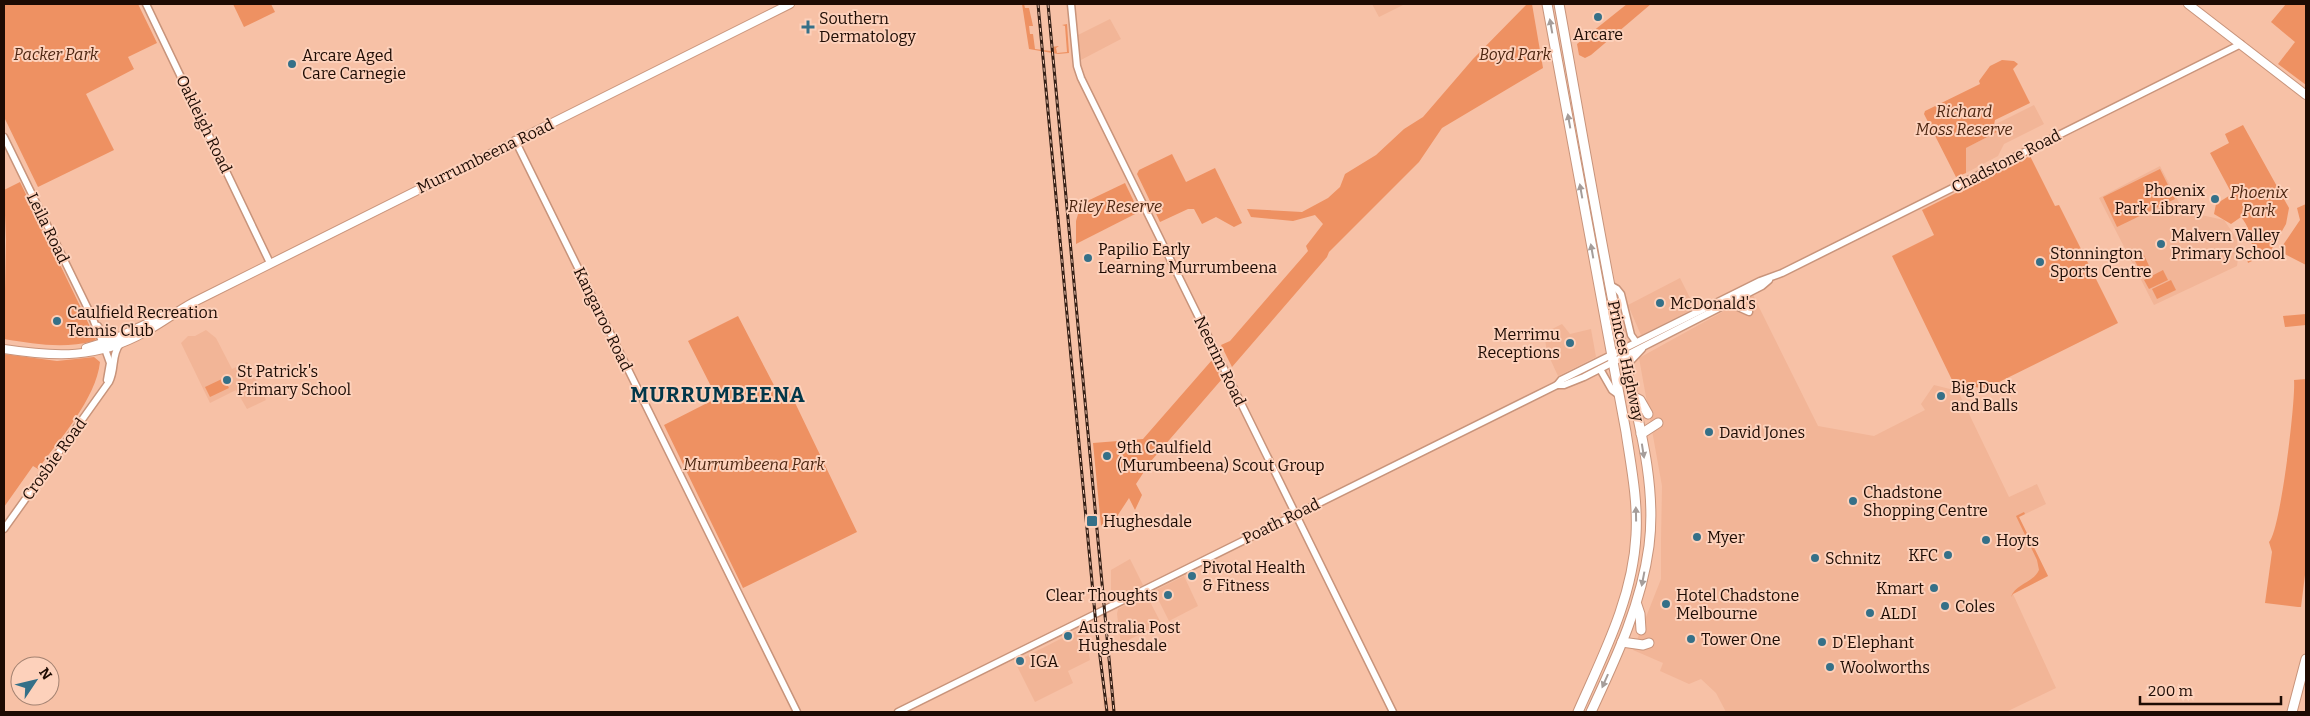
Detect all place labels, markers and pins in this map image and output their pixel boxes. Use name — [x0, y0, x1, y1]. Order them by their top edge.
place label: Southern Dermatology — [819, 9, 916, 46]
marker: Arcare — [1592, 11, 1604, 23]
marker: Southern Dermatology — [801, 20, 815, 34]
place label: Arcare — [1573, 25, 1623, 44]
place label: Arcare Aged Care Carnegie — [302, 46, 406, 83]
marker: Arcare Aged Care Carnegie — [286, 58, 298, 70]
place label: Phoenix Park Library — [2114, 181, 2206, 218]
marker: Phoenix Park Library — [2209, 193, 2221, 205]
place label: Malvern Valley Primary School — [2171, 226, 2286, 263]
marker: Malvern Valley Primary School — [2155, 238, 2167, 250]
place label: Papilio Early Learning Murrumbeena — [1098, 240, 1277, 277]
place label: Stonnington Sports Centre — [2050, 244, 2151, 281]
marker: Papilio Early Learning Murrumbeena — [1082, 252, 1094, 264]
marker: Stonnington Sports Centre — [2034, 256, 2046, 268]
place label: McDonald's — [1670, 294, 1756, 313]
marker: McDonald's — [1654, 297, 1666, 309]
place label: Caulfield Recreation Tennis Club — [67, 303, 218, 340]
marker: Caulfield Recreation Tennis Club — [51, 315, 63, 327]
place label: Merrimu Receptions — [1477, 325, 1560, 362]
marker: Merrimu Receptions — [1564, 337, 1576, 349]
place label: St Patrick's Primary School — [237, 362, 352, 399]
marker: St Patrick's Primary School — [221, 374, 233, 386]
place label: Big Duck and Balls — [1951, 378, 2018, 415]
marker: Big Duck and Balls — [1935, 390, 1947, 402]
place label: David Jones — [1719, 423, 1805, 442]
marker: David Jones — [1703, 426, 1715, 438]
place label: 9th Caulfield (Murumbeena) Scout Group — [1117, 438, 1325, 475]
marker: 9th Caulfield (Murumbeena) Scout Group — [1101, 450, 1113, 462]
place label: Chadstone Shopping Centre — [1863, 483, 1988, 520]
marker: Chadstone Shopping Centre — [1847, 495, 1859, 507]
place label: Hughesdale — [1103, 512, 1192, 531]
marker: Hughesdale — [1085, 514, 1099, 528]
place label: Myer — [1707, 528, 1745, 547]
marker: Myer — [1691, 531, 1703, 543]
place label: Hoyts — [1996, 531, 2039, 550]
marker: Hoyts — [1980, 534, 1992, 546]
place label: KFC — [1908, 546, 1938, 565]
place label: Schnitz — [1825, 549, 1881, 568]
marker: KFC — [1942, 549, 1954, 561]
marker: Schnitz — [1809, 552, 1821, 564]
place label: Pivotal Health & Fitness — [1202, 558, 1306, 595]
marker: Pivotal Health & Fitness — [1186, 570, 1198, 582]
place label: Kmart — [1876, 579, 1924, 598]
marker: Kmart — [1928, 582, 1940, 594]
place label: Clear Thoughts — [1046, 586, 1158, 605]
place label: Hotel Chadstone Melbourne — [1676, 586, 1799, 623]
marker: Clear Thoughts — [1162, 589, 1174, 601]
place label: Coles — [1955, 597, 1995, 616]
marker: Hotel Chadstone Melbourne — [1660, 598, 1672, 610]
marker: Coles — [1939, 600, 1951, 612]
place label: ALDI — [1880, 604, 1917, 623]
marker: ALDI — [1864, 607, 1876, 619]
place label: Australia Post Hughesdale — [1078, 618, 1181, 655]
marker: Australia Post Hughesdale — [1062, 630, 1074, 642]
place label: Tower One — [1701, 630, 1781, 649]
marker: Tower One — [1685, 633, 1697, 645]
place label: D'Elephant — [1832, 633, 1915, 652]
marker: D'Elephant — [1816, 636, 1828, 648]
place label: IGA — [1030, 652, 1059, 671]
marker: IGA — [1014, 655, 1026, 667]
place label: Woolworths — [1840, 658, 1930, 677]
marker: Woolworths — [1824, 661, 1836, 673]

